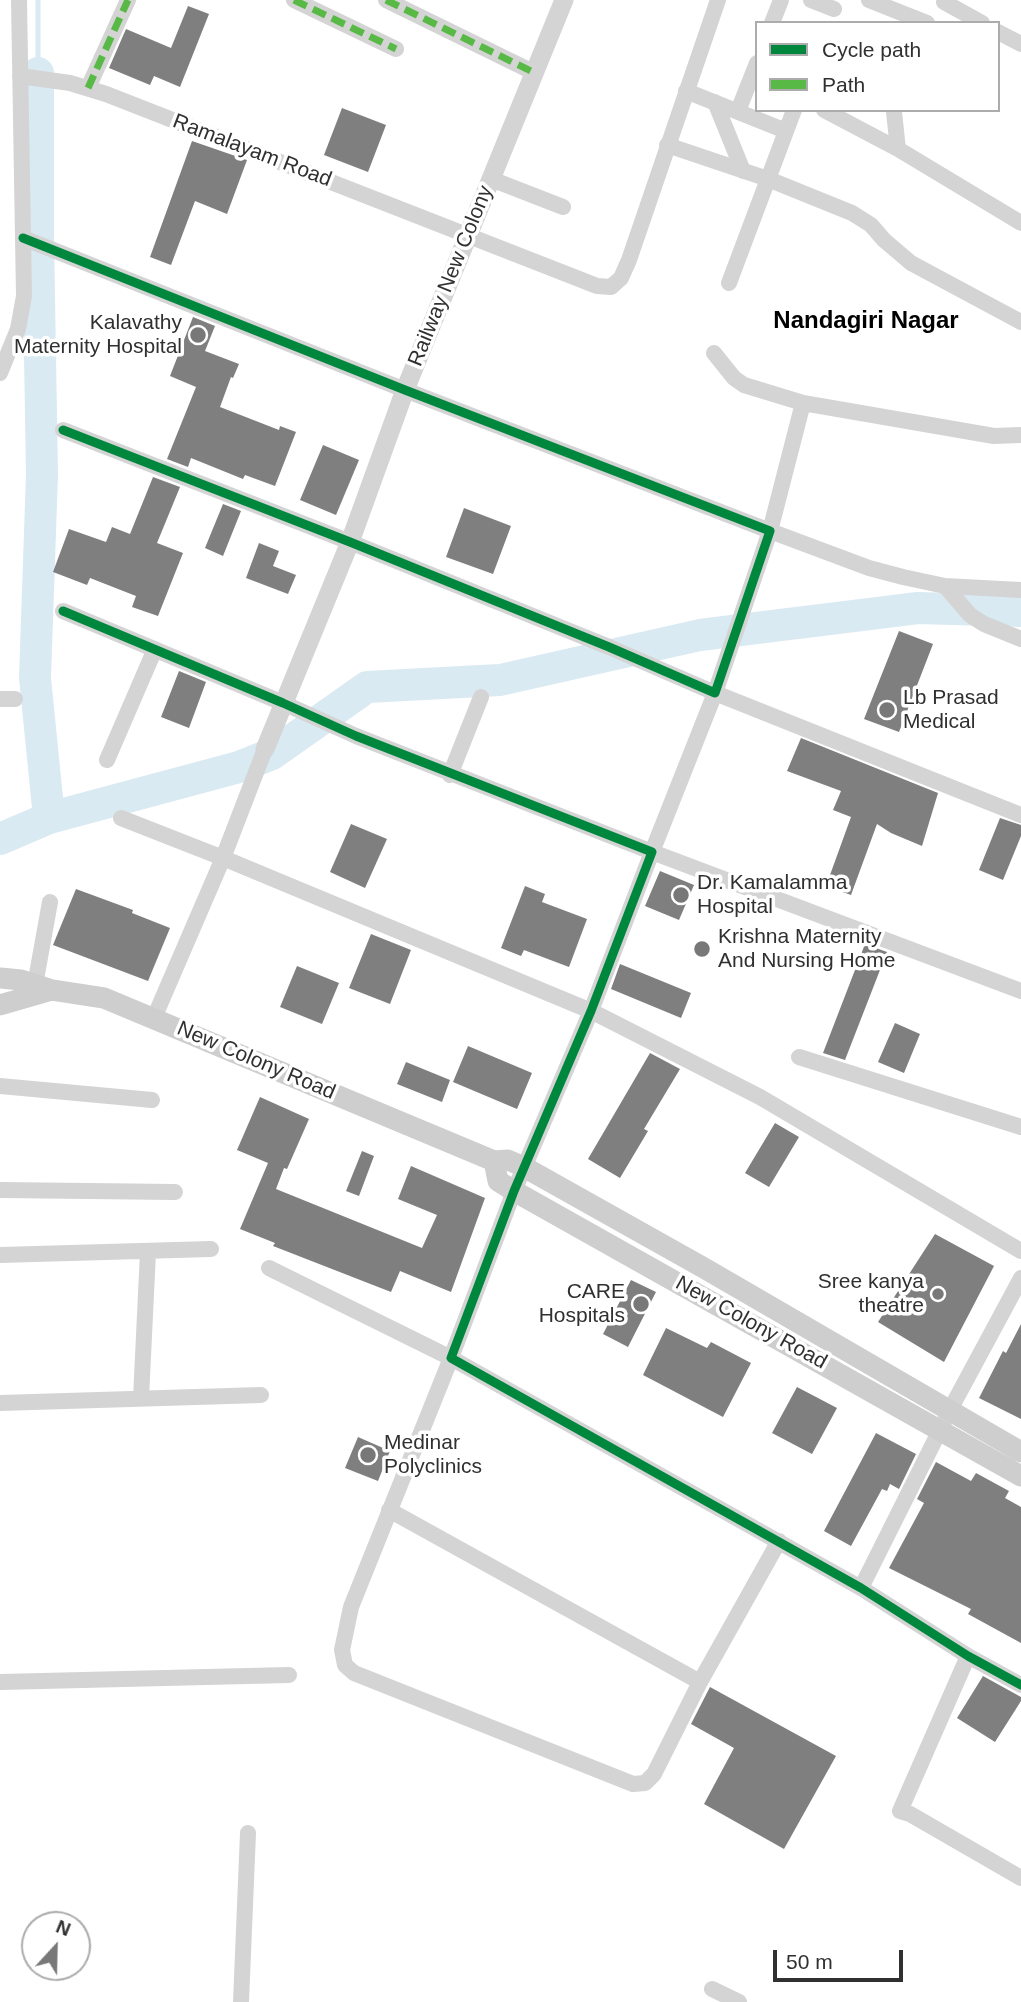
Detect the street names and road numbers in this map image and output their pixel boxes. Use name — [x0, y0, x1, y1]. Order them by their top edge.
street label: Ramalayam Road — [169, 109, 335, 193]
street label: Railway New Colony — [403, 182, 499, 370]
street label: New Colony Road — [173, 1016, 339, 1106]
street label: New Colony Road — [671, 1271, 831, 1375]

